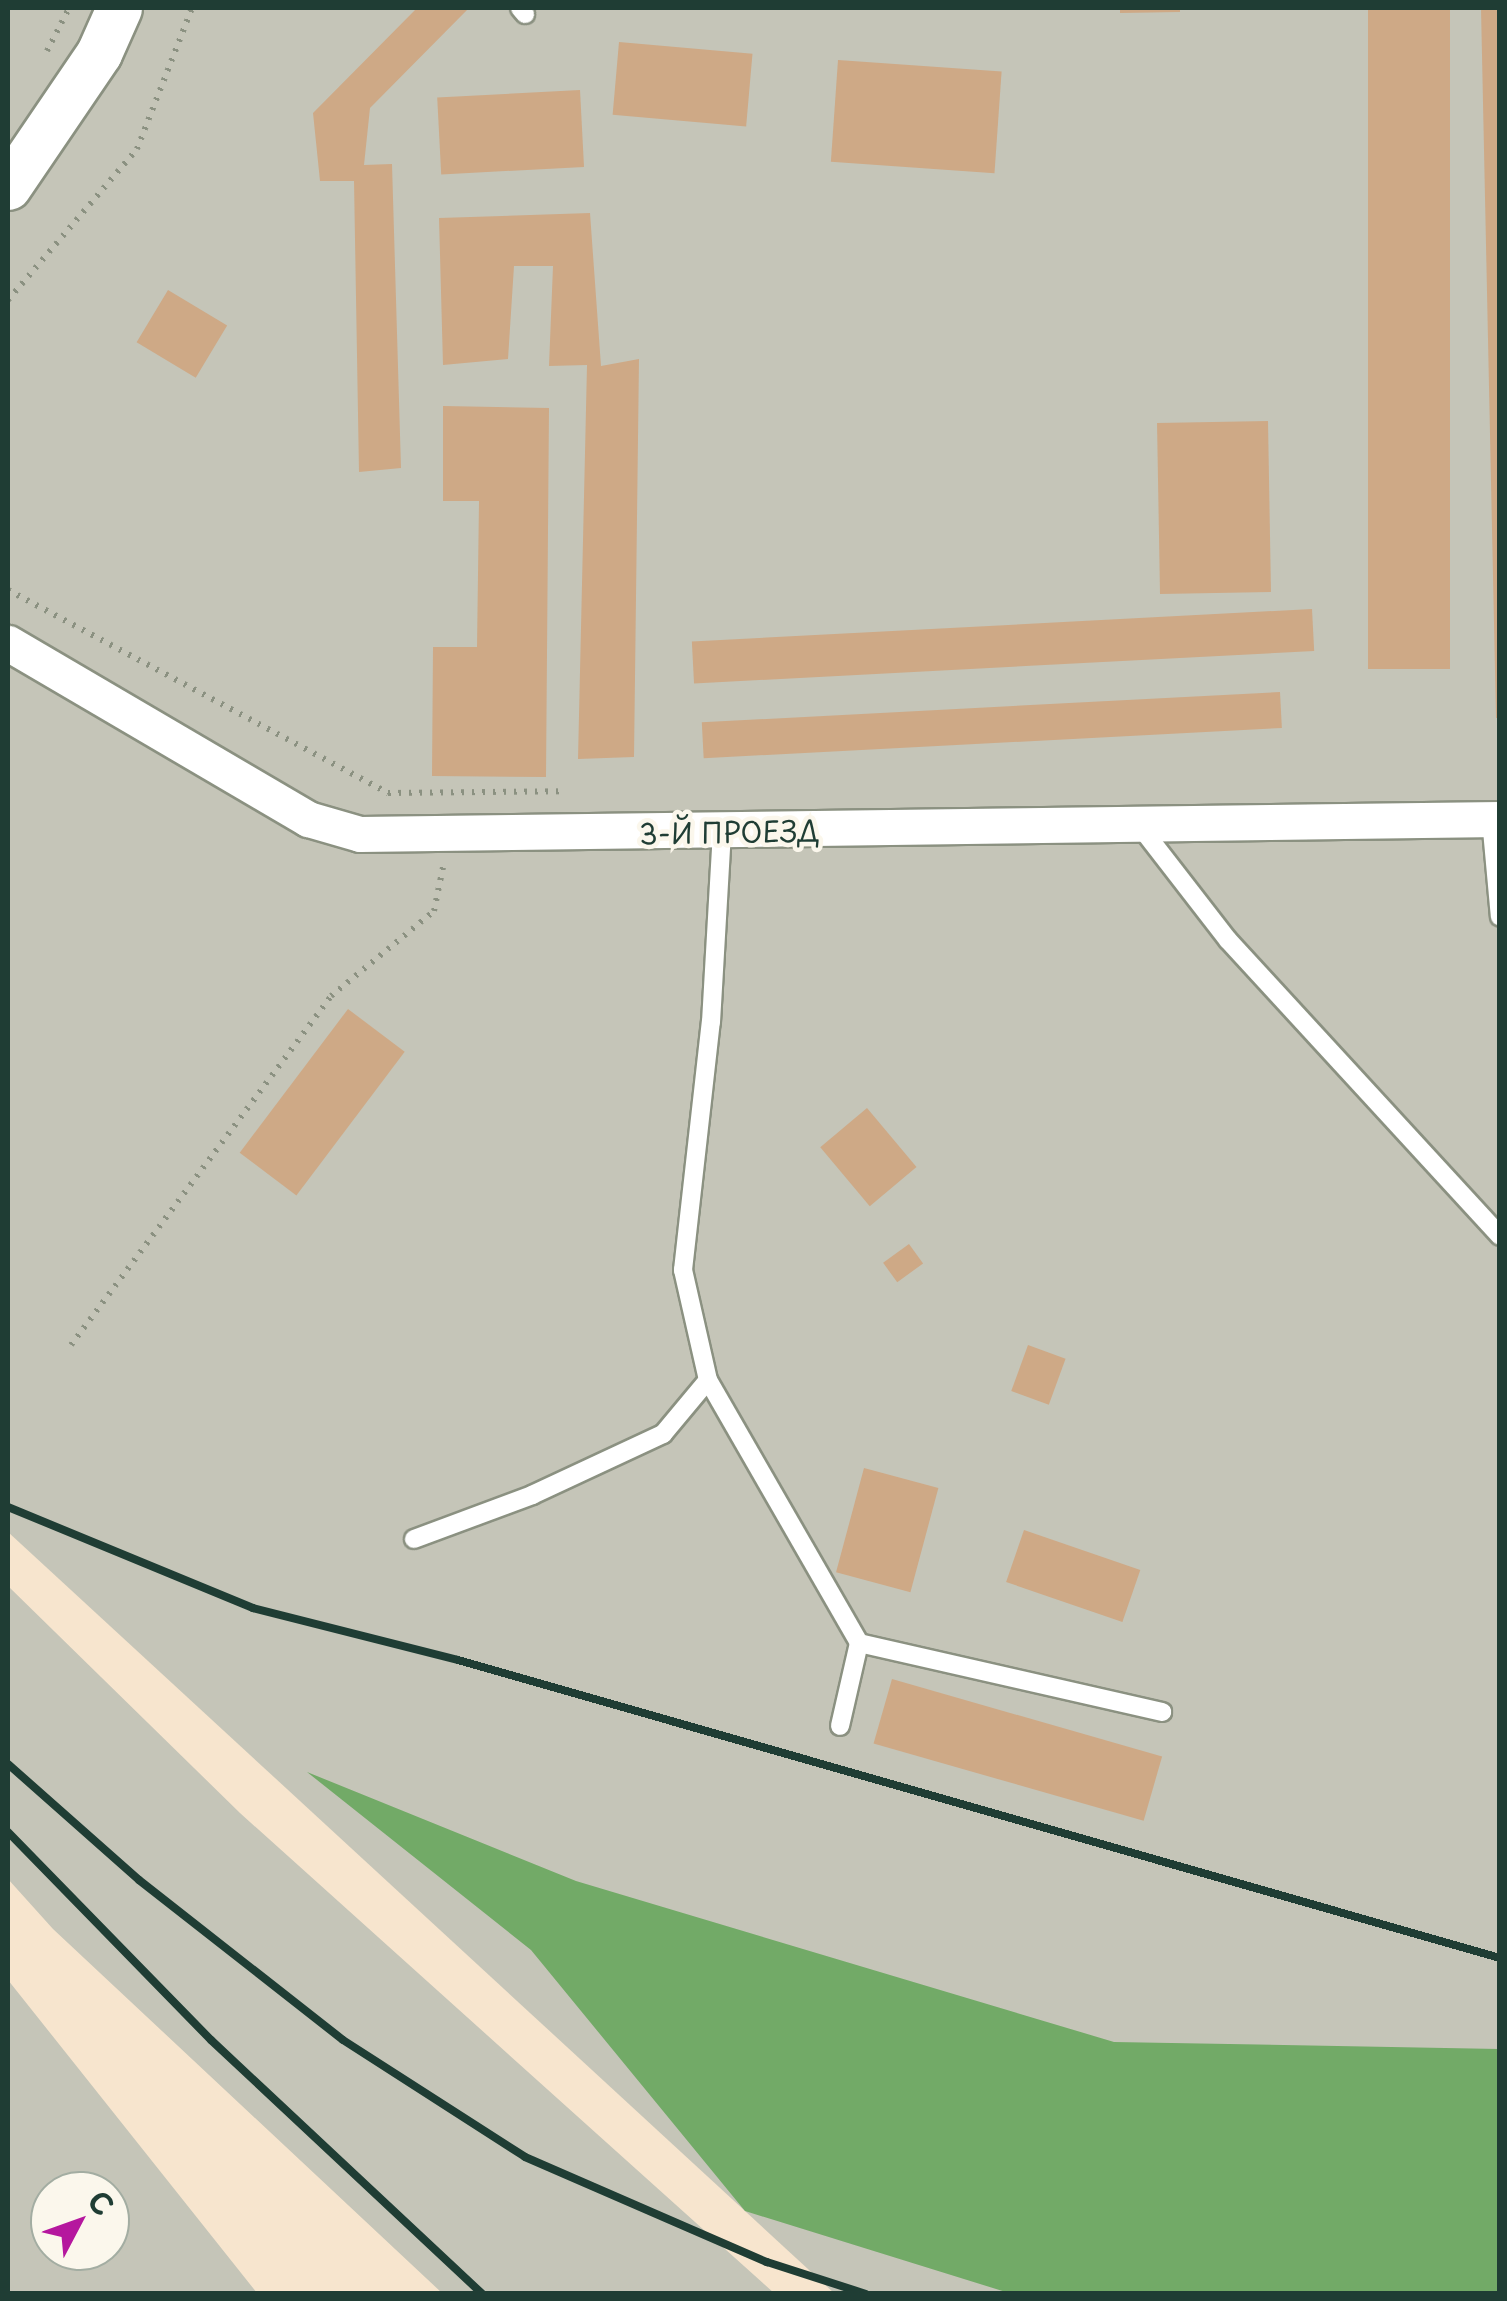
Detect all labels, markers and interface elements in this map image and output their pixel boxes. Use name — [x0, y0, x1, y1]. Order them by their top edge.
street label: 3-Й ПРОЕЗД — [638, 814, 820, 850]
north arrow — [30, 2171, 130, 2271]
text: С — [78, 2180, 125, 2224]

